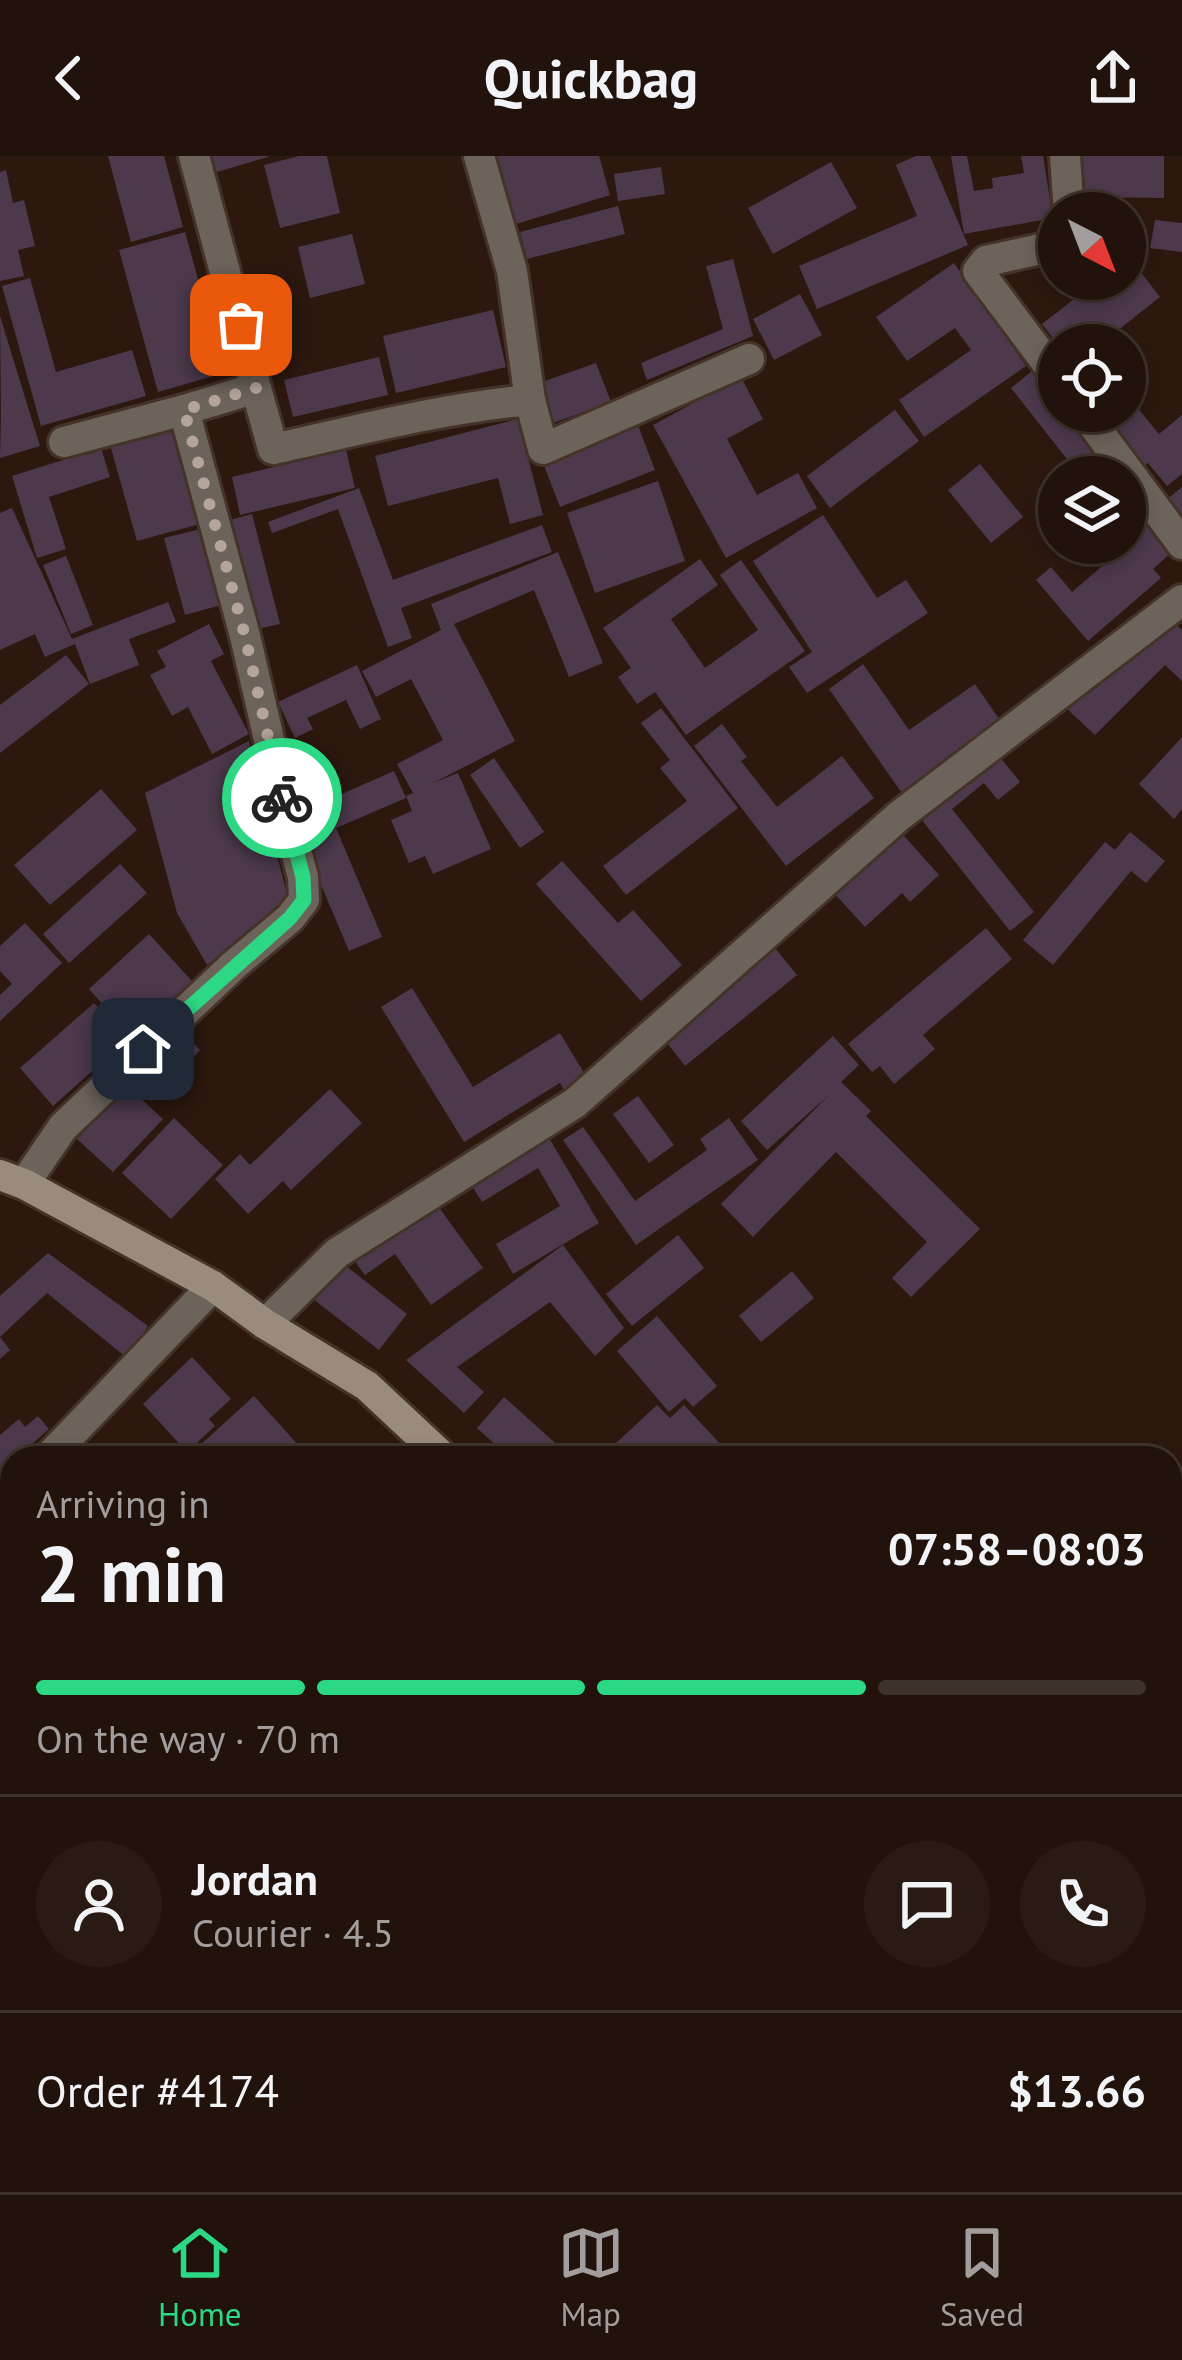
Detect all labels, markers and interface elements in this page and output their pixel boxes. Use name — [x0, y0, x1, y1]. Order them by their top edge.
text: Quickbag — [484, 43, 698, 113]
icon: back — [36, 45, 102, 111]
icon: share — [1080, 45, 1146, 111]
north arrow — [1038, 192, 1146, 300]
map controls — [1038, 192, 1146, 564]
pin — [190, 274, 292, 376]
icon: bag — [208, 292, 274, 358]
button: locate — [1038, 324, 1146, 432]
button: layers — [1038, 456, 1146, 564]
courier — [222, 738, 342, 858]
icon: bike — [249, 765, 315, 831]
pin — [92, 998, 194, 1100]
icon: home — [110, 1016, 176, 1082]
text: Arriving in — [36, 1478, 210, 1529]
text: 07:58–08:03 — [888, 1519, 1146, 1577]
text: 2 min — [36, 1523, 226, 1624]
text: On the way · 70 m — [36, 1713, 340, 1764]
button: person — [36, 1841, 162, 1967]
button: chat — [864, 1841, 990, 1967]
button: phone — [1020, 1841, 1146, 1967]
text: Jordan — [192, 1849, 318, 1907]
text: Courier · 4.5 — [192, 1907, 394, 1958]
text: Order #4174 — [36, 2061, 279, 2119]
text: $13.66 — [1007, 2061, 1146, 2119]
tab: Home — [158, 2220, 242, 2335]
tab: Map — [558, 2220, 624, 2335]
tab: Saved — [940, 2220, 1024, 2335]

